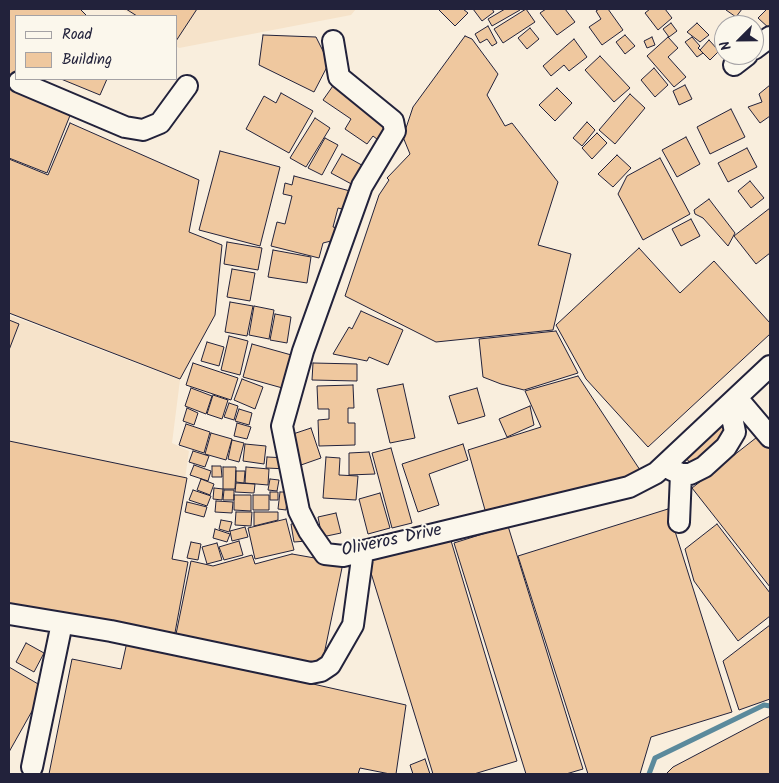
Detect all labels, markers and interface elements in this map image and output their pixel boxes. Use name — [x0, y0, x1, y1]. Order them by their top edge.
legend — [15, 15, 178, 80]
north arrow — [714, 15, 764, 65]
text: Road — [62, 23, 92, 47]
text: N — [714, 37, 738, 54]
text: Building — [62, 48, 112, 72]
street label: Oliveros Drive — [340, 521, 444, 563]

